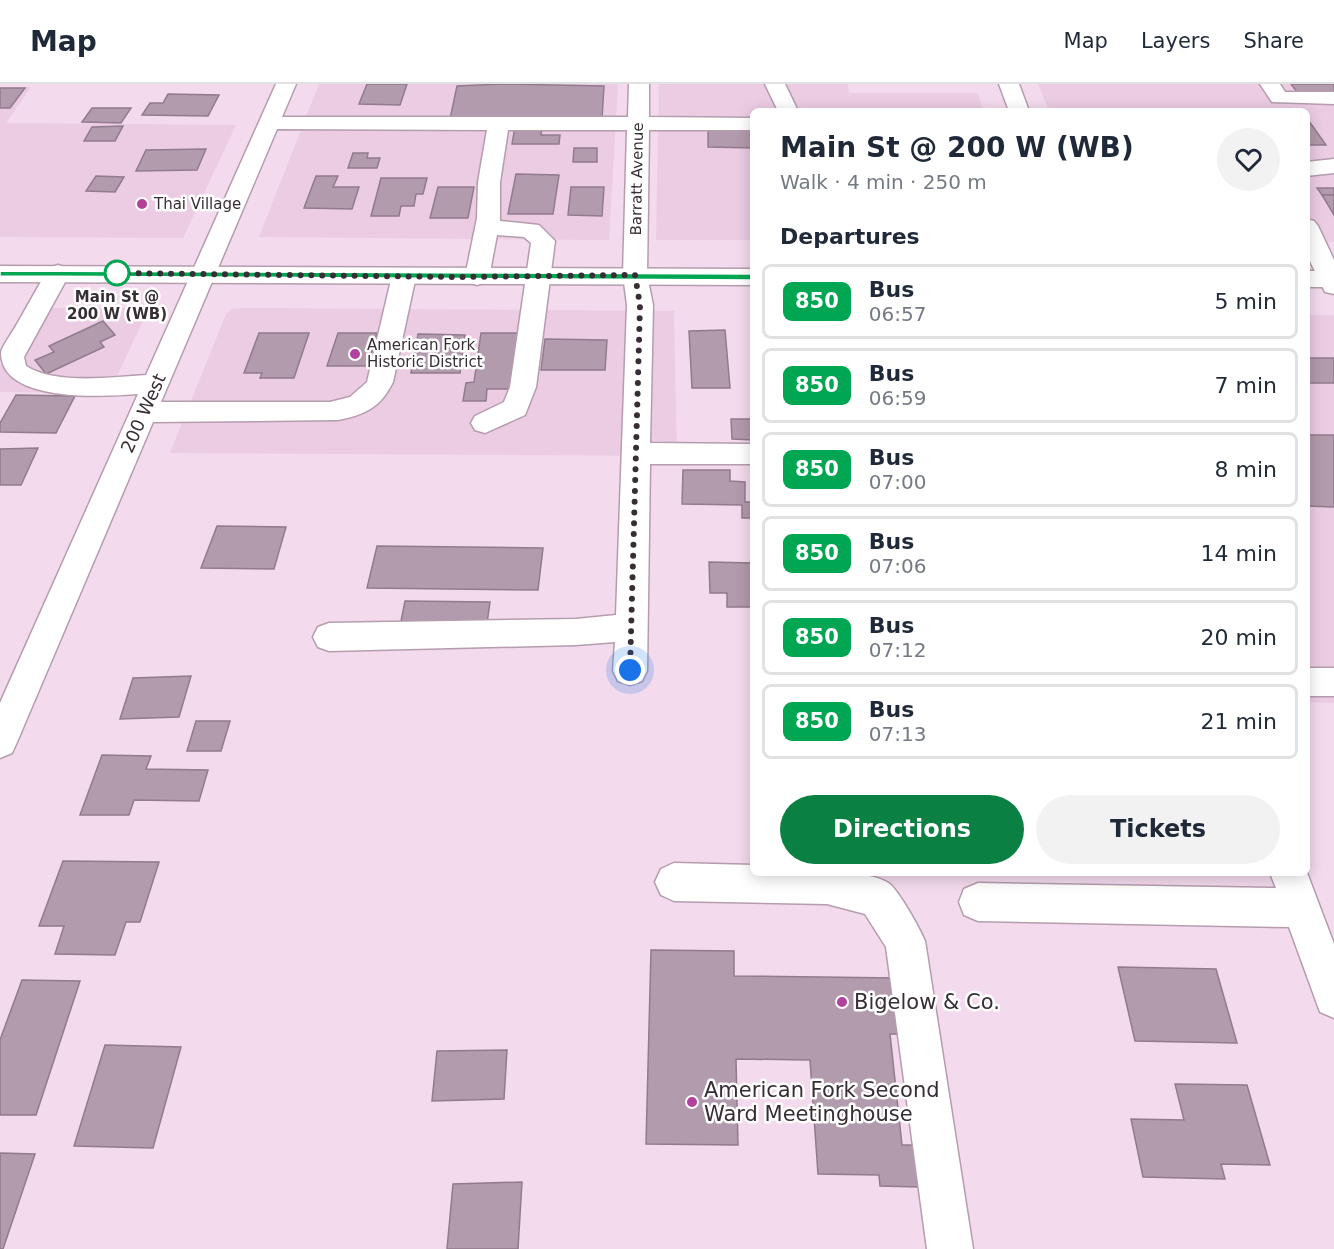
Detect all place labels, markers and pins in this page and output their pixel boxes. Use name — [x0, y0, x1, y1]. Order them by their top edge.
place label: Thai Village — [153, 195, 241, 213]
marker: Thai Village — [135, 197, 149, 211]
marker: Main St @ 200 W (WB) — [104, 260, 130, 286]
place label: Main St @ 200 W (WB) — [67, 288, 167, 323]
place label: American Fork Historic District — [367, 336, 483, 371]
marker: American Fork Historic District — [348, 347, 362, 361]
place label: Bigelow & Co. — [854, 990, 1000, 1014]
marker: Bigelow & Co. — [835, 995, 849, 1009]
place label: American Fork Second Ward Meetinghouse — [704, 1078, 940, 1126]
marker: American Fork Second Ward Meetinghouse — [685, 1095, 699, 1109]

